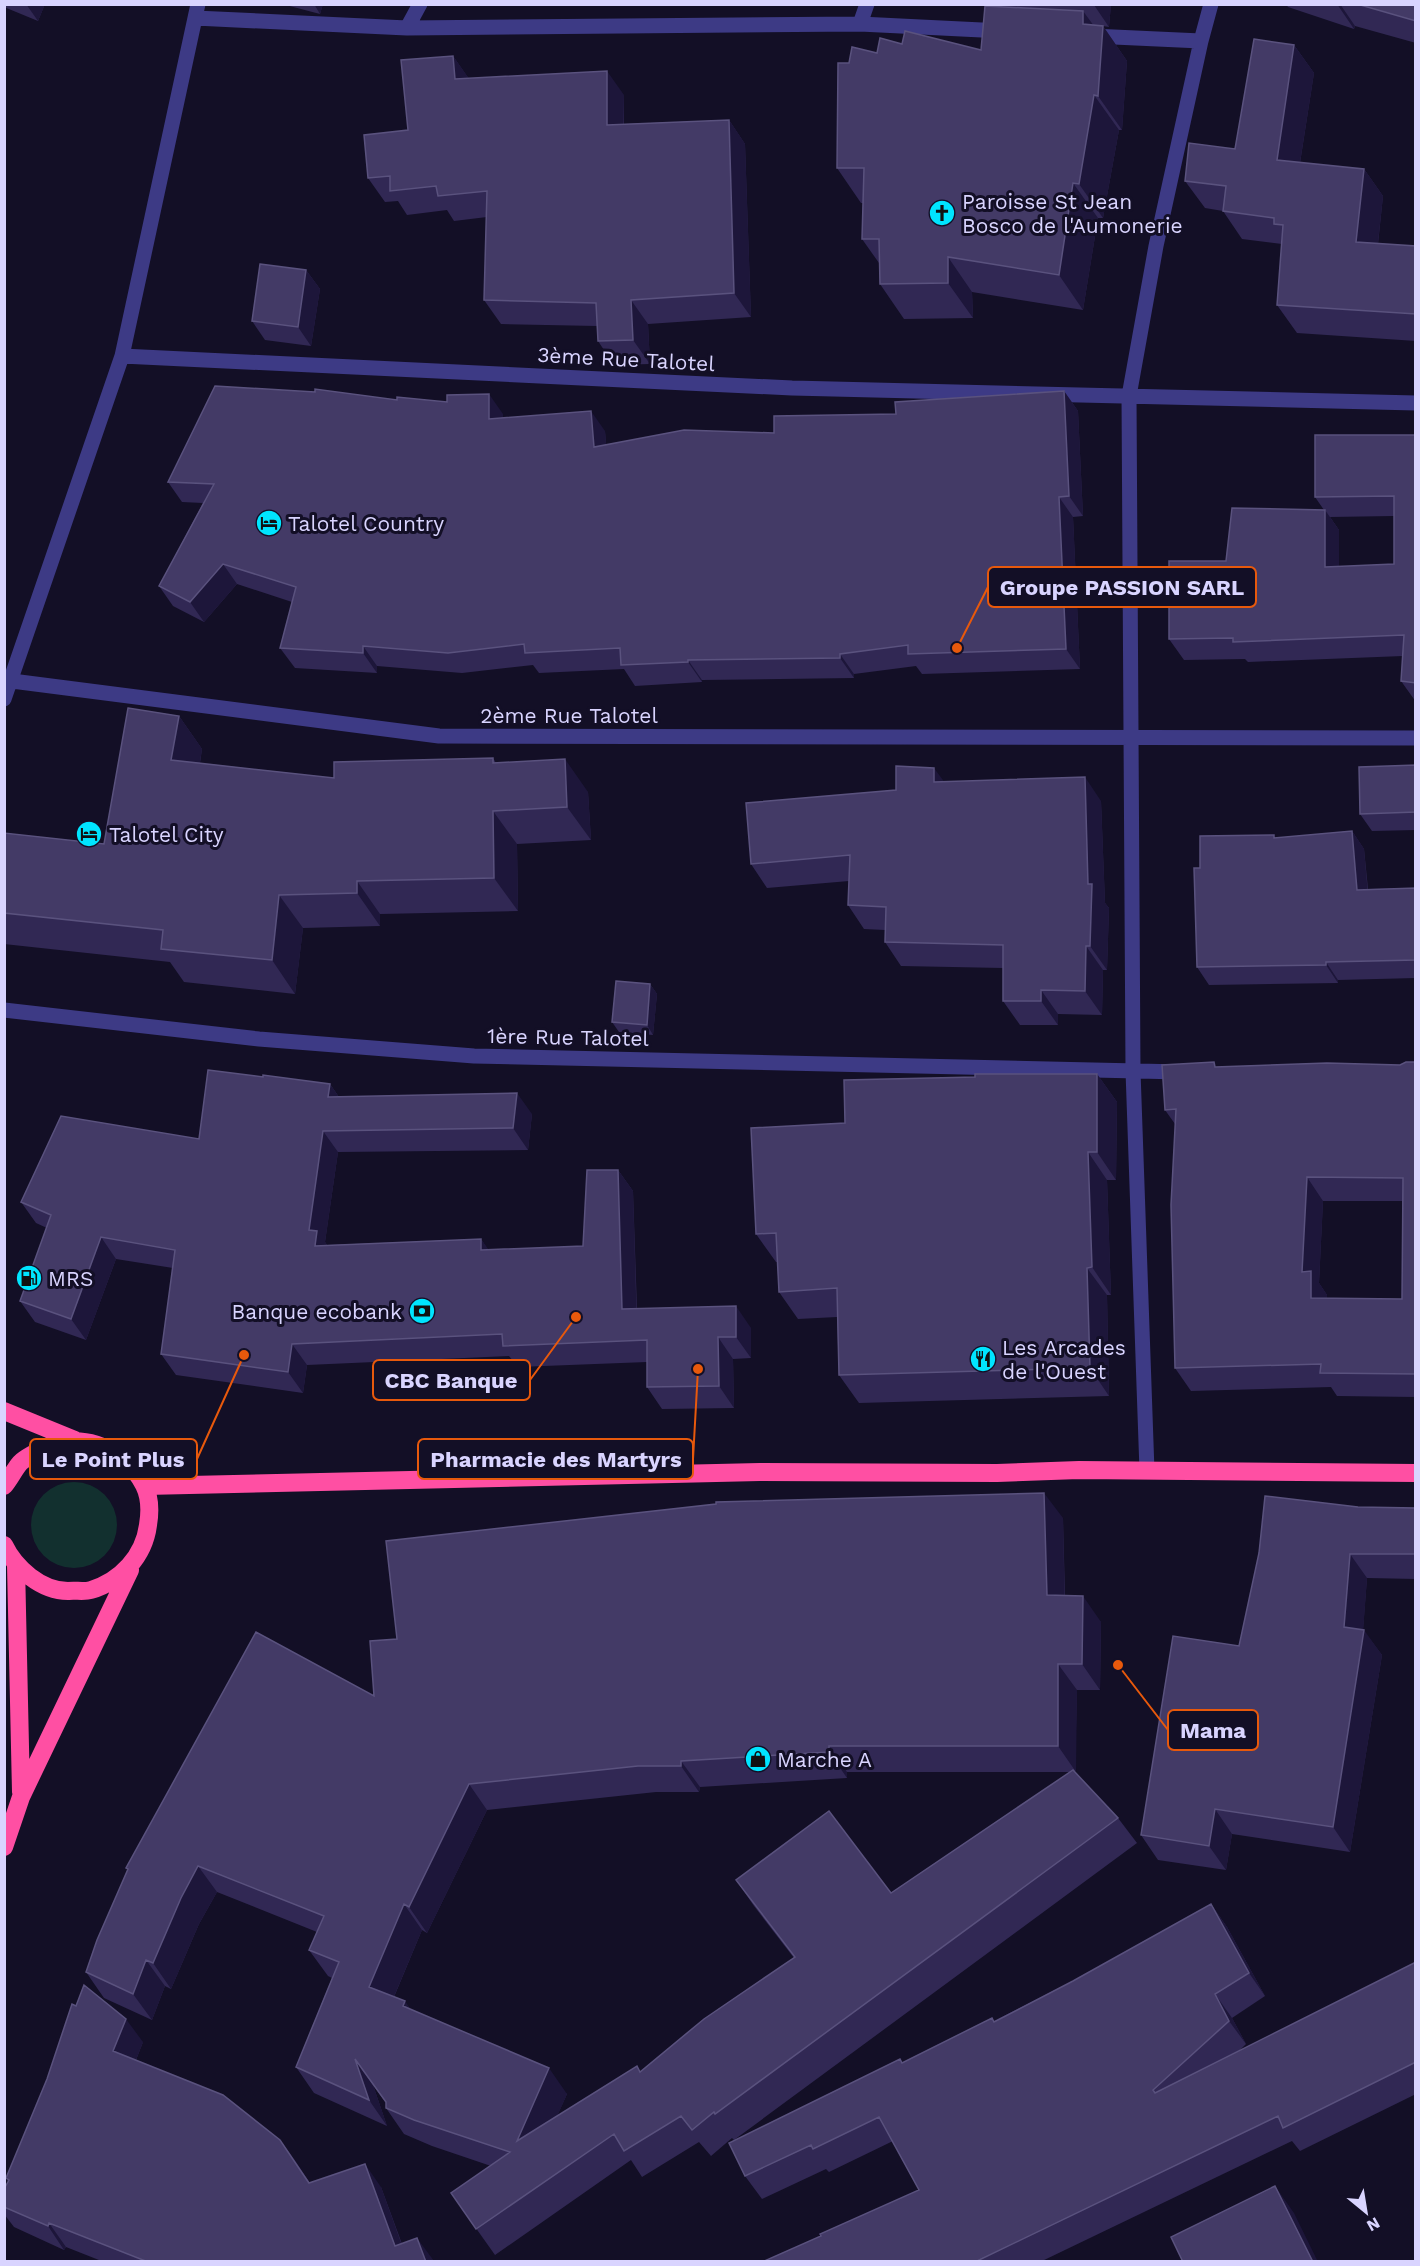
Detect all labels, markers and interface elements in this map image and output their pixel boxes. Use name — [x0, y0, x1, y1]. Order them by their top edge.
place label: Paroisse St Jean Bosco de l'Aumonerie — [962, 189, 1183, 238]
church icon: Paroisse St Jean Bosco de l'Aumonerie — [927, 198, 957, 228]
street label: 3ème Rue Talotel — [537, 342, 716, 376]
hotel icon: Talotel Country — [254, 508, 284, 538]
place label: Talotel Country — [288, 511, 444, 536]
callout: Groupe PASSION SARL — [988, 567, 1256, 607]
text: Groupe PASSION SARL — [1000, 575, 1244, 600]
street label: 2ème Rue Talotel — [480, 703, 658, 728]
hotel icon: Talotel City — [74, 819, 104, 849]
place label: Talotel City — [109, 822, 224, 847]
street label: 1ère Rue Talotel — [487, 1023, 650, 1051]
fuel station icon: MRS — [14, 1263, 44, 1293]
place label: MRS — [48, 1266, 93, 1291]
bank icon: Banque ecobank — [407, 1296, 437, 1326]
place label: Banque ecobank — [232, 1299, 402, 1324]
place label: Les Arcades de l'Ouest — [1002, 1335, 1126, 1384]
restaurant icon: Les Arcades de l'Ouest — [968, 1344, 998, 1374]
callout: CBC Banque — [373, 1360, 530, 1400]
text: CBC Banque — [385, 1368, 517, 1393]
callout: Le Point Plus — [30, 1439, 197, 1479]
callout: Pharmacie des Martyrs — [418, 1439, 693, 1479]
text: Le Point Plus — [42, 1447, 185, 1472]
text: Pharmacie des Martyrs — [430, 1447, 682, 1472]
callout: Mama — [1168, 1710, 1258, 1750]
text: Mama — [1180, 1718, 1246, 1743]
shop icon: Marche A — [743, 1744, 773, 1774]
place label: Marche A — [777, 1747, 872, 1772]
north arrow — [1336, 2182, 1396, 2242]
text: N — [1363, 2213, 1383, 2236]

